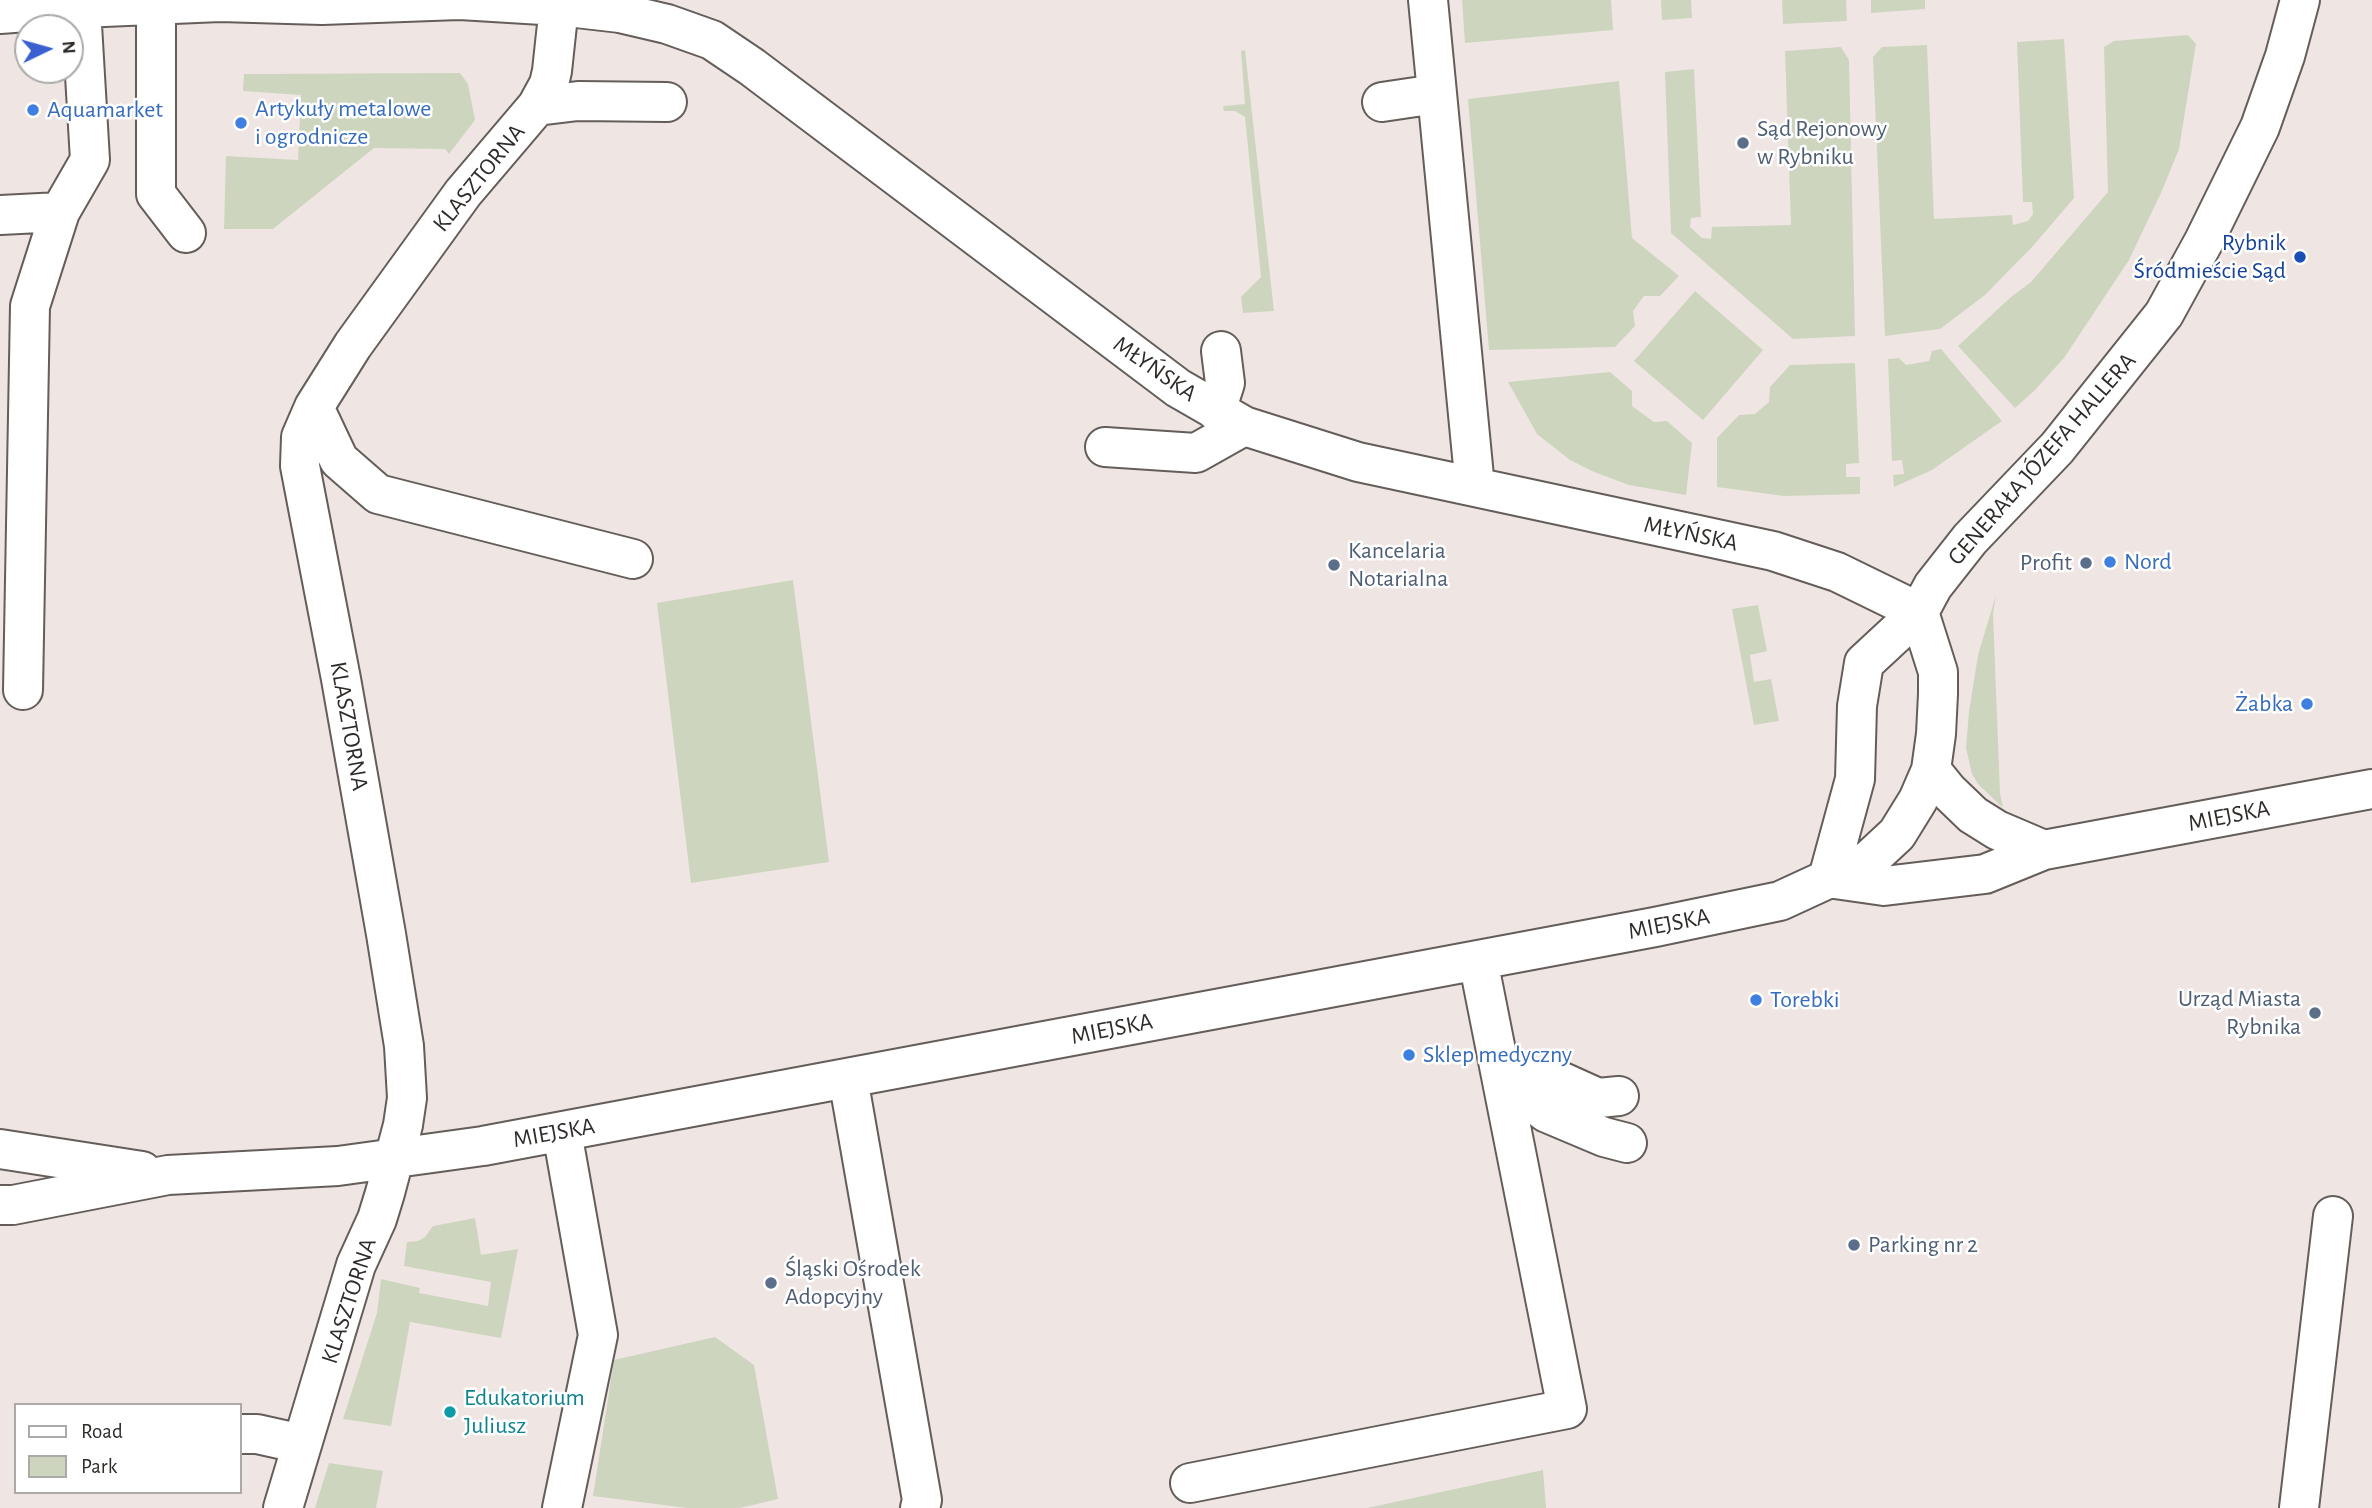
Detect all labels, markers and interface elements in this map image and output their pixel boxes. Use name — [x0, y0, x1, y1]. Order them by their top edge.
north arrow — [14, 14, 84, 84]
text: N — [58, 40, 78, 55]
place label: Artykuły metalowe i ogrodnicze — [255, 95, 431, 151]
place label: Aquamarket — [47, 96, 163, 124]
marker: Aquamarket — [25, 102, 41, 118]
marker: Artykuły metalowe i ogrodnicze — [233, 115, 249, 131]
place label: Sąd Rejonowy w Rybniku — [1757, 115, 1887, 171]
street label: KLASZTORNA — [427, 118, 531, 238]
marker: Sąd Rejonowy w Rybniku — [1735, 135, 1751, 151]
place label: Rybnik Śródmieście Sąd — [2134, 229, 2286, 285]
marker: Rybnik Śródmieście Sąd — [2292, 249, 2308, 265]
street label: MŁYŃSKA — [1108, 330, 1202, 408]
street label: GENERAŁA JÓZEFA HALLERA — [1942, 347, 2142, 571]
street label: MŁYŃSKA — [1641, 510, 1741, 558]
place label: Kancelaria Notarialna — [1348, 537, 1448, 593]
place label: Nord — [2124, 548, 2172, 576]
place label: Profit — [2020, 549, 2072, 577]
marker: Nord — [2102, 554, 2118, 570]
marker: Profit — [2078, 555, 2094, 571]
marker: Kancelaria Notarialna — [1326, 557, 1342, 573]
street label: KLASZTORNA — [323, 659, 375, 793]
place label: Żabka — [2235, 690, 2293, 718]
marker: Żabka — [2299, 696, 2315, 712]
street label: MIEJSKA — [2186, 794, 2272, 838]
street label: MIEJSKA — [1626, 902, 1712, 946]
place label: Urząd Miasta Rybnika — [2178, 985, 2301, 1041]
place label: Torebki — [1770, 986, 1840, 1014]
marker: Torebki — [1748, 992, 1764, 1008]
marker: Urząd Miasta Rybnika — [2307, 1005, 2323, 1021]
street label: MIEJSKA — [1069, 1007, 1155, 1051]
place label: Sklep medyczny — [1423, 1041, 1572, 1069]
marker: Sklep medyczny — [1401, 1047, 1417, 1063]
street label: MIEJSKA — [511, 1112, 597, 1154]
place label: Parking nr 2 — [1868, 1231, 1978, 1259]
street label: KLASZTORNA — [315, 1234, 383, 1368]
marker: Parking nr 2 — [1846, 1237, 1862, 1253]
place label: Śląski Ośrodek Adopcyjny — [785, 1255, 921, 1311]
marker: Śląski Ośrodek Adopcyjny — [763, 1275, 779, 1291]
place label: Edukatorium Juliusz — [464, 1384, 585, 1440]
legend — [14, 1403, 242, 1494]
marker: Edukatorium Juliusz — [442, 1404, 458, 1420]
text: Road — [81, 1421, 123, 1442]
text: Park — [81, 1456, 117, 1477]

